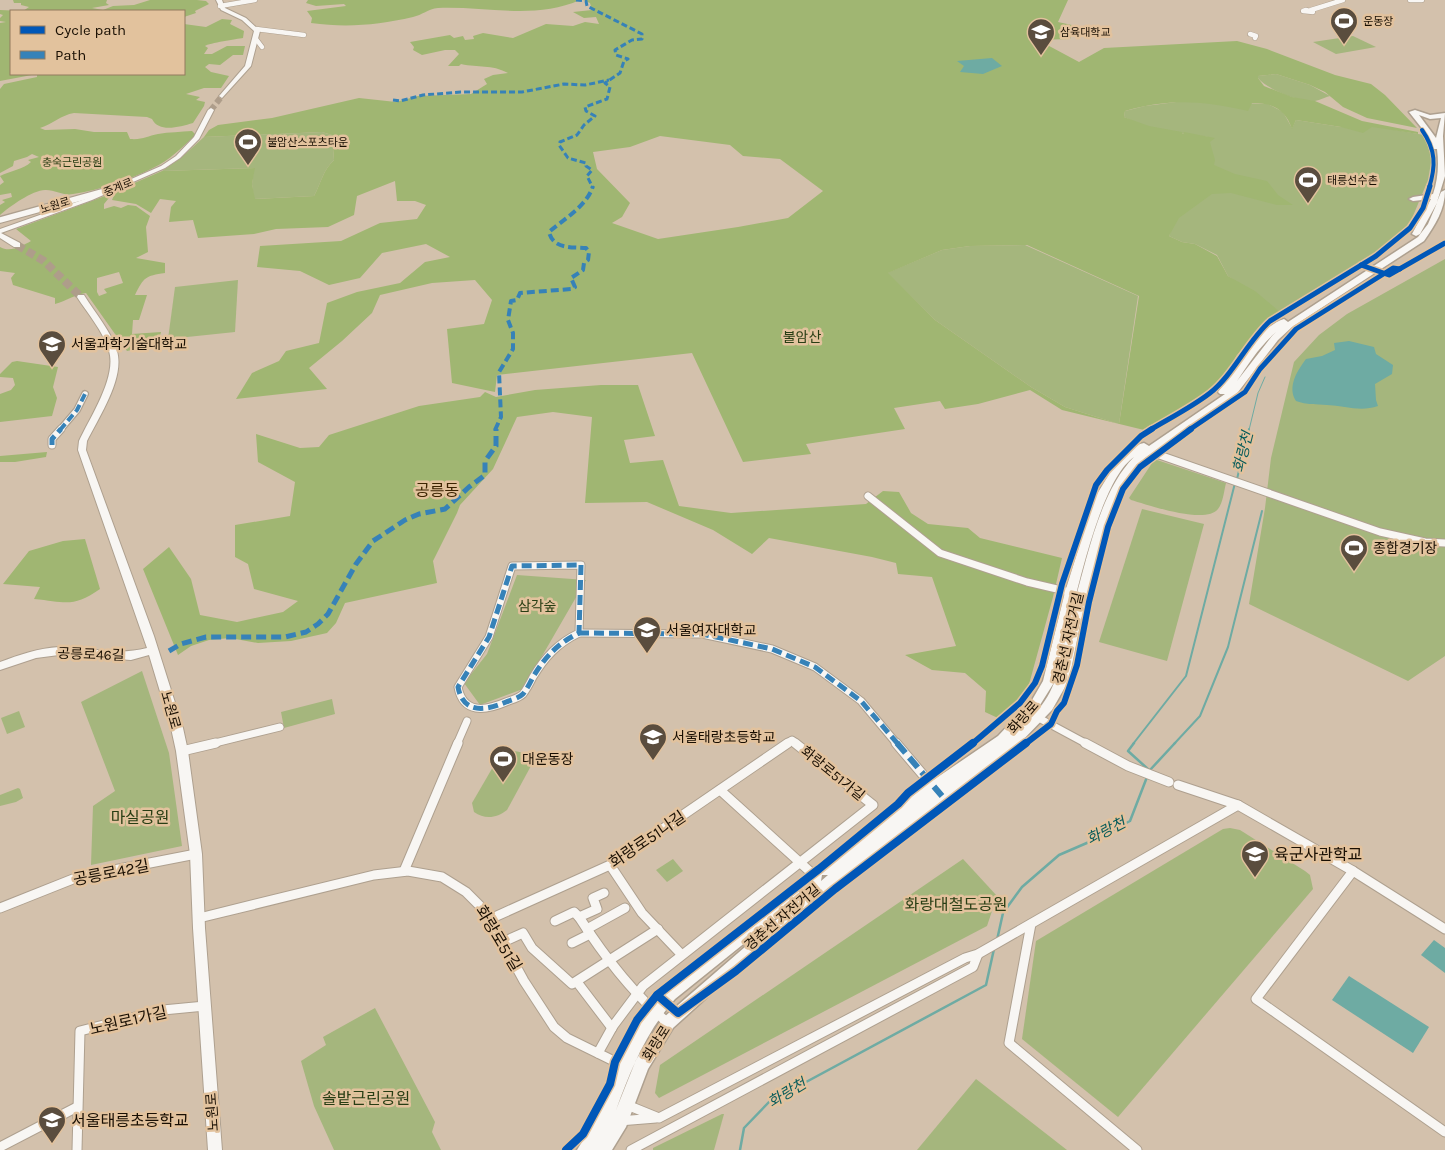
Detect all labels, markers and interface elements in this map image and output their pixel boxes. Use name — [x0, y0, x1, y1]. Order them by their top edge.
sports icon: 운동장 — [1329, 6, 1359, 45]
legend — [10, 10, 185, 75]
place label: 운동장 — [1363, 15, 1393, 28]
school or university icon: 삼육대학교 — [1026, 17, 1056, 56]
text: Cycle path — [55, 21, 126, 39]
place label: 삼육대학교 — [1060, 26, 1111, 39]
text: Path — [55, 46, 86, 64]
sports icon: 불암산스포츠타운 — [233, 127, 263, 166]
place label: 불암산스포츠타운 — [267, 136, 348, 149]
park label: 충숙근린공원 — [42, 156, 102, 169]
sports icon: 태릉선수촌 — [1293, 165, 1323, 204]
place label: 태릉선수촌 — [1327, 174, 1378, 187]
street label: 중계로 — [102, 176, 135, 199]
street label: 노원로 — [39, 195, 72, 216]
school or university icon: 서울과학기술대학교 — [37, 329, 67, 368]
park label: 불암산 — [783, 329, 821, 346]
place label: 서울과학기술대학교 — [71, 336, 187, 353]
water label: 화랑천 — [1229, 428, 1257, 474]
district label: 공릉동 — [415, 481, 459, 500]
sports icon: 종합경기장 — [1339, 533, 1369, 572]
place label: 종합경기장 — [1373, 540, 1438, 557]
street label: 경춘선 자전거길 — [1050, 591, 1087, 686]
park label: 삼각숲 — [518, 598, 556, 615]
school or university icon: 서울여자대학교 — [632, 615, 662, 654]
place label: 서울여자대학교 — [666, 622, 756, 639]
street label: 공릉로46길 — [57, 645, 125, 664]
street label: 노원로 — [157, 689, 184, 731]
street label: 화랑로 — [1004, 697, 1043, 737]
school or university icon: 서울태랑초등학교 — [638, 722, 668, 761]
place label: 서울태랑초등학교 — [672, 729, 775, 746]
street label: 화랑로51가길 — [797, 743, 868, 804]
sports icon: 대운동장 — [488, 744, 518, 783]
place label: 대운동장 — [522, 751, 574, 768]
street label: 화랑로51나길 — [606, 807, 689, 872]
park label: 마실공원 — [111, 808, 169, 827]
water label: 화랑천 — [1083, 813, 1130, 848]
school or university icon: 육군사관학교 — [1240, 839, 1270, 878]
place label: 육군사관학교 — [1274, 845, 1362, 864]
street label: 공릉로42길 — [71, 856, 151, 889]
street label: 경춘선 자전거길 — [741, 881, 824, 954]
park label: 화랑대철도공원 — [904, 895, 1008, 914]
street label: 화랑로51길 — [472, 902, 526, 975]
street label: 노원로1가길 — [88, 1002, 169, 1039]
street label: 화랑로 — [639, 1022, 674, 1064]
water label: 화랑천 — [765, 1073, 811, 1111]
park label: 솔밭근린공원 — [322, 1089, 410, 1108]
street label: 노원로 — [203, 1092, 222, 1132]
school or university icon: 서울태릉초등학교 — [37, 1105, 67, 1144]
place label: 서울태릉초등학교 — [71, 1111, 189, 1130]

